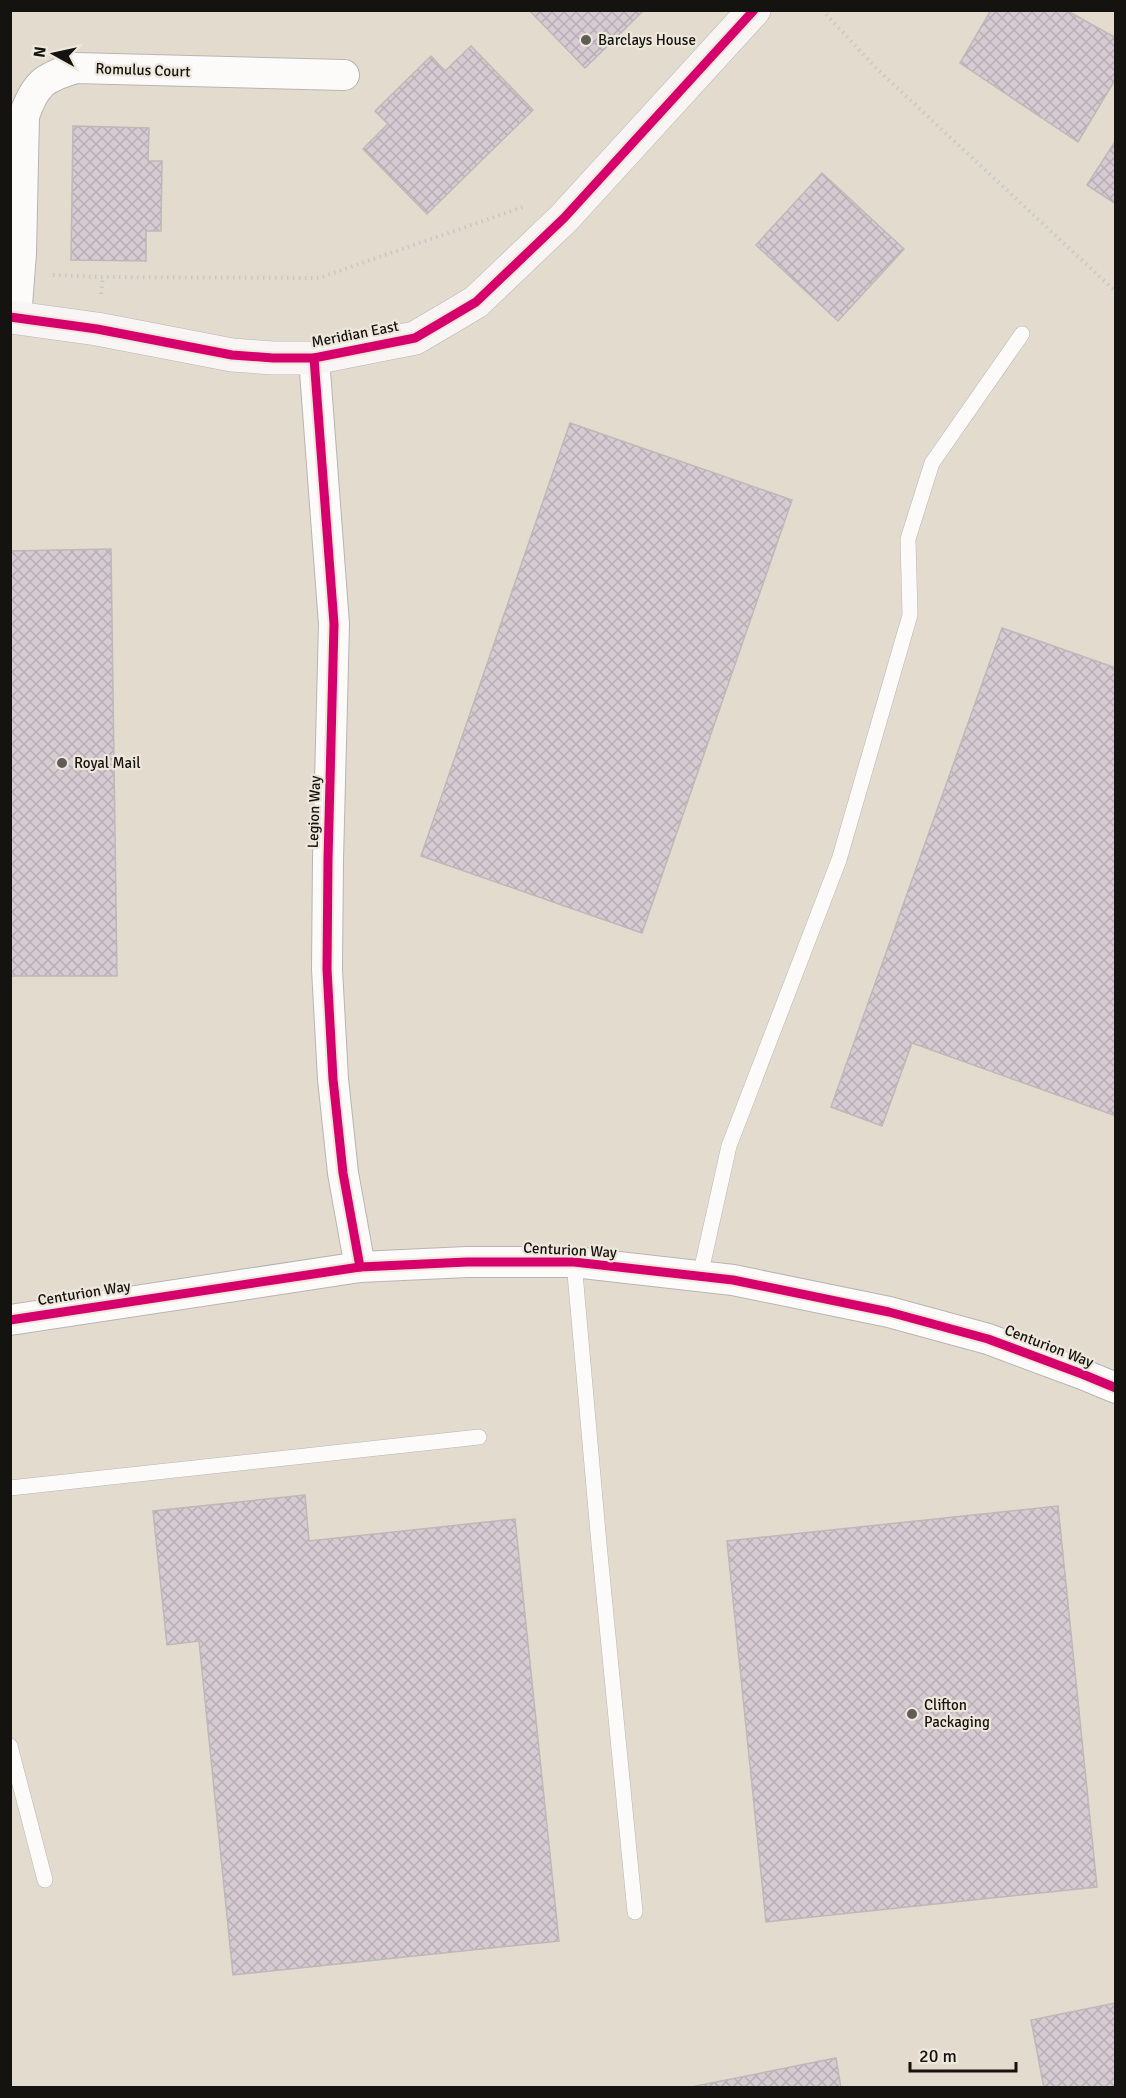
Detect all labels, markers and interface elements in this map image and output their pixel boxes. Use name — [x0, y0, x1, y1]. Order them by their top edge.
north arrow — [24, 24, 84, 84]
place label: Barclays House — [598, 31, 696, 49]
marker: Barclays House — [579, 33, 593, 47]
text: N — [29, 45, 51, 59]
street label: Romulus Court — [95, 59, 191, 81]
street label: Meridian East — [310, 317, 400, 351]
place label: Royal Mail — [74, 754, 141, 772]
marker: Royal Mail — [55, 756, 69, 770]
street label: Legion Way — [304, 775, 324, 849]
street label: Centurion Way — [523, 1239, 617, 1261]
street label: Centurion Way — [36, 1277, 132, 1309]
street label: Centurion Way — [1002, 1321, 1096, 1371]
place label: Clifton Packaging — [924, 1696, 990, 1731]
marker: Clifton Packaging — [905, 1707, 919, 1721]
scale bar — [910, 2035, 1016, 2073]
text: 20 m — [919, 2045, 957, 2067]

